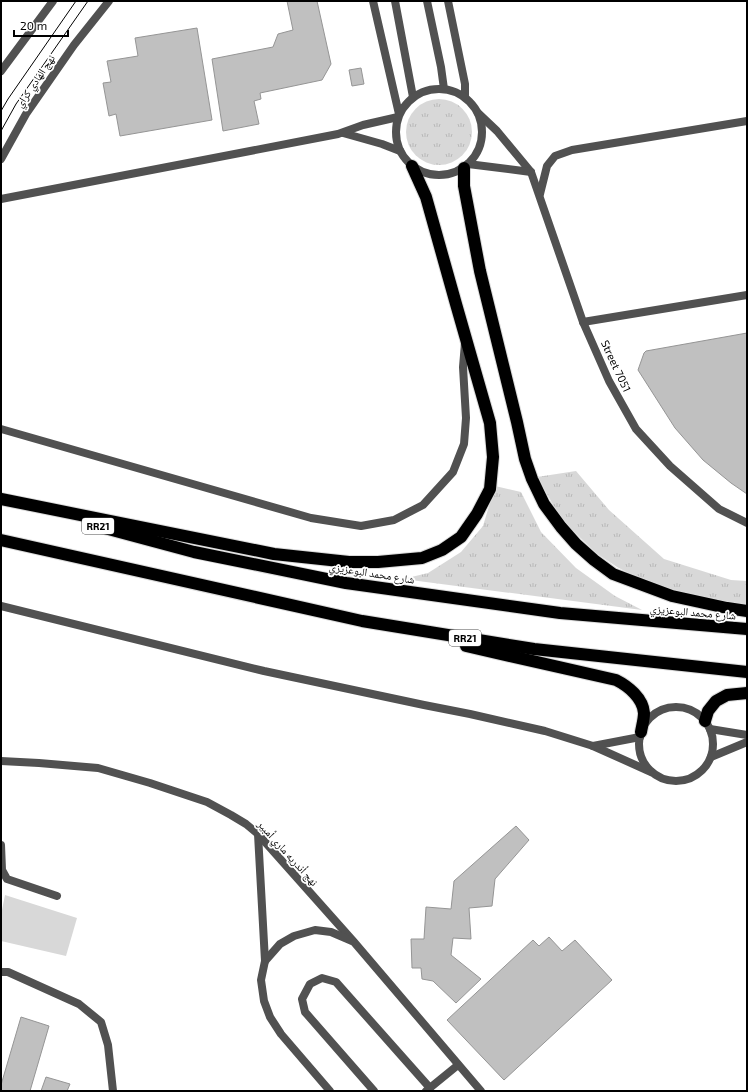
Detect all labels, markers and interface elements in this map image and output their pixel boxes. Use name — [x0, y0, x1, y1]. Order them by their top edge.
scale bar — [14, 12, 68, 38]
text: 20 m — [20, 18, 47, 32]
street label: نهج الهادي كراي — [12, 52, 59, 111]
street label: Street 7051 — [599, 338, 634, 394]
road number: RR21 — [82, 518, 114, 534]
street label: شارع محمد البوعزيزي — [328, 559, 416, 588]
street label: شارع محمد البوعزيزي — [649, 601, 737, 625]
road number: RR21 — [449, 630, 481, 646]
street label: نهج أندريه ماري أمبير — [253, 816, 321, 890]

